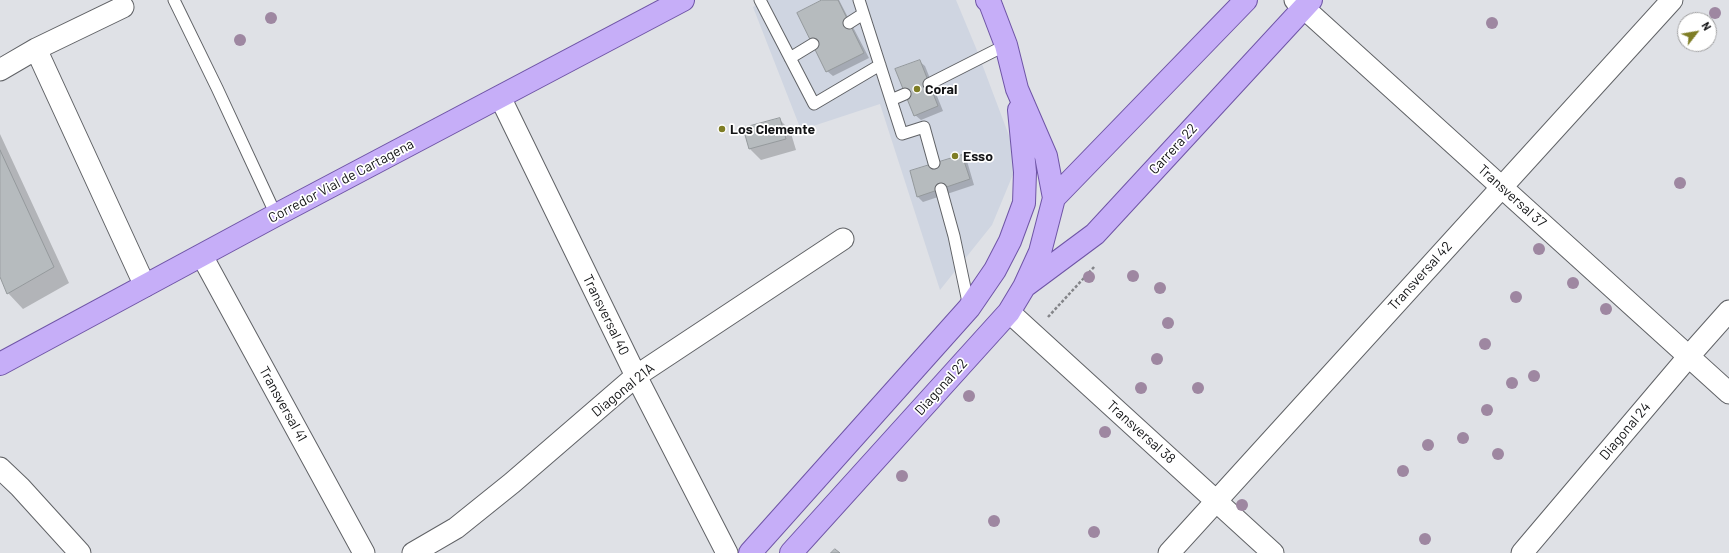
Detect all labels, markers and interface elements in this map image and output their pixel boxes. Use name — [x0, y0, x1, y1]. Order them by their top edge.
north arrow — [1677, 12, 1717, 52]
text: N — [1699, 20, 1714, 33]
place label: Coral — [925, 81, 957, 97]
marker: Coral — [912, 84, 922, 94]
street label: Carrera 22 — [1145, 120, 1201, 178]
place label: Los Clemente — [730, 121, 815, 137]
marker: Los Clemente — [717, 124, 727, 134]
street label: Corredor Vial de Cartagena — [265, 135, 417, 227]
place label: Esso — [963, 148, 993, 164]
marker: Esso — [950, 151, 960, 161]
street label: Transversal 37 — [1474, 161, 1550, 231]
street label: Transversal 42 — [1385, 238, 1455, 314]
street label: Transversal 40 — [579, 272, 633, 358]
street label: Diagonal 22 — [911, 355, 971, 419]
street label: Diagonal 21A — [588, 360, 658, 420]
street label: Transversal 41 — [255, 363, 311, 445]
street label: Transversal 38 — [1103, 397, 1179, 467]
street label: Diagonal 24 — [1596, 399, 1654, 463]

